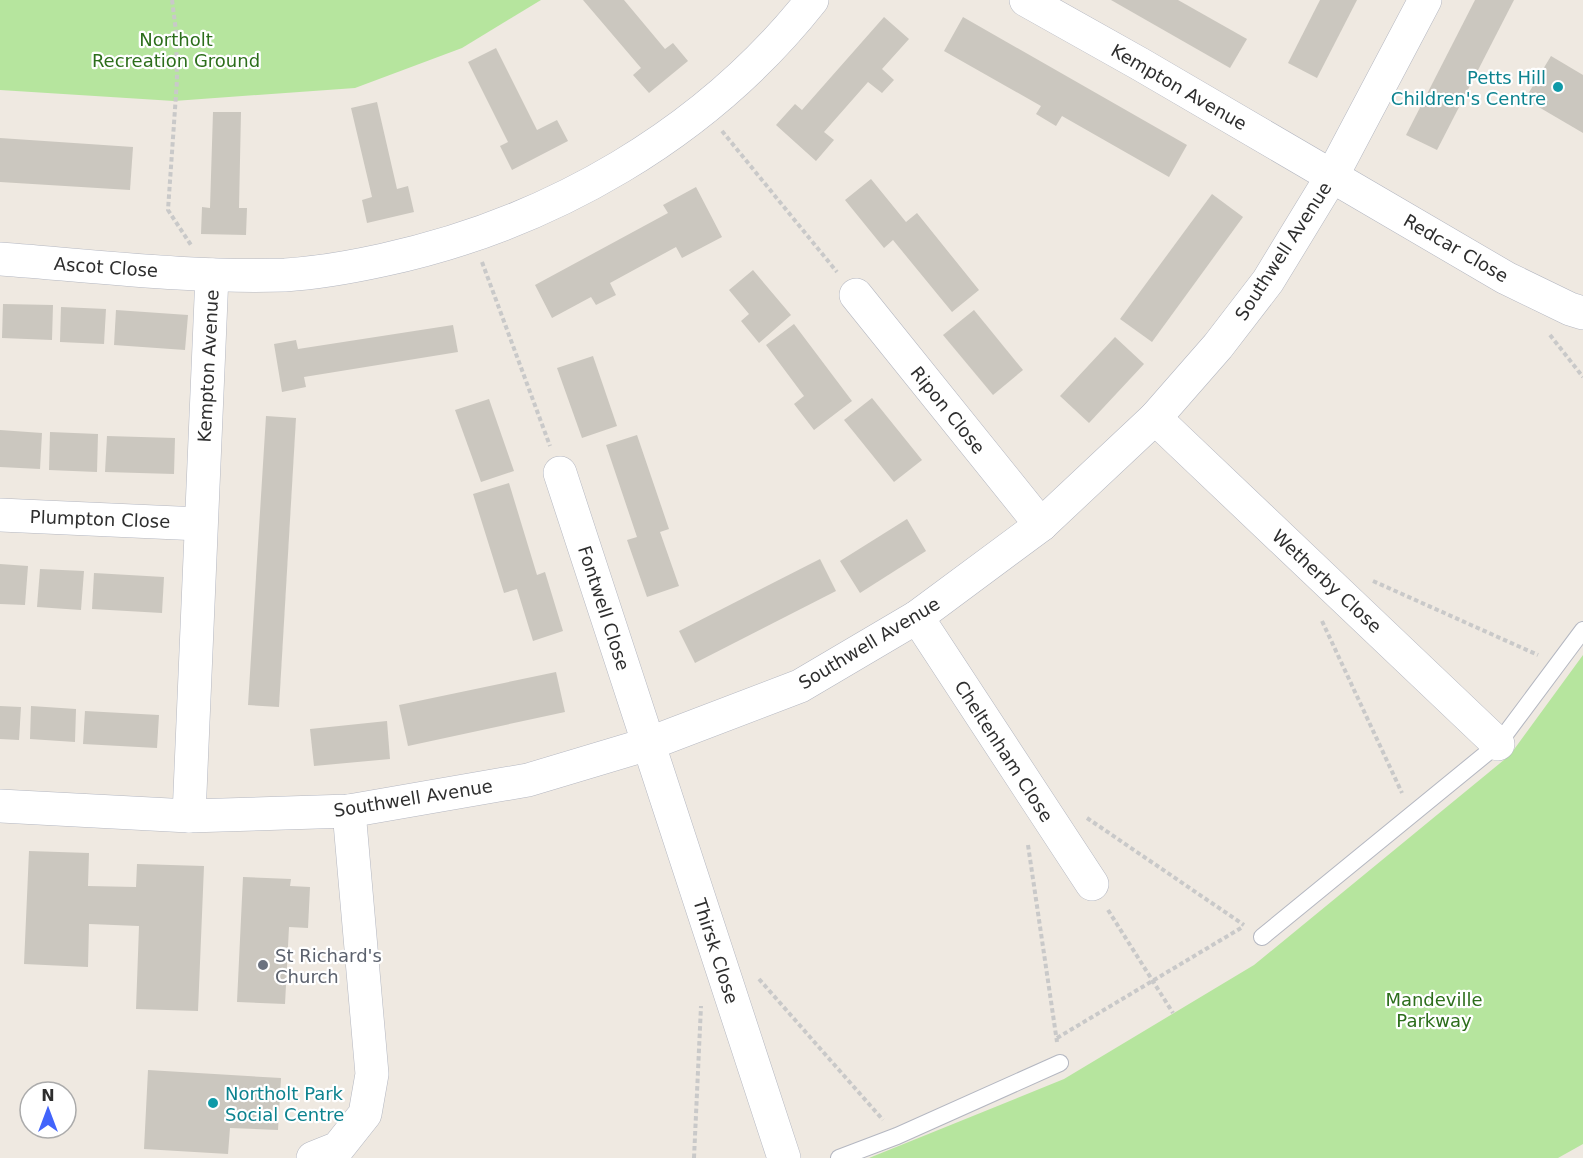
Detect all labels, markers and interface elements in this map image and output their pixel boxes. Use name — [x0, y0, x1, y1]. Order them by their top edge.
park label: Northolt Recreation Ground — [92, 29, 260, 71]
street label: Kempton Avenue — [1107, 40, 1251, 134]
place label: Petts Hill Children's Centre — [1391, 67, 1546, 109]
marker: Petts Hill Children's Centre — [1551, 80, 1565, 94]
street label: Southwell Avenue — [1230, 178, 1336, 324]
street label: Redcar Close — [1400, 210, 1512, 286]
street label: Ascot Close — [53, 253, 159, 281]
street label: Kempton Avenue — [194, 289, 222, 443]
street label: Ripon Close — [906, 362, 990, 458]
street label: Plumpton Close — [29, 506, 171, 532]
street label: Wetherby Close — [1268, 525, 1386, 637]
street label: Fontwell Close — [574, 543, 634, 673]
street label: Southwell Avenue — [795, 593, 943, 693]
street label: Cheltenham Close — [950, 676, 1058, 826]
street label: Southwell Avenue — [332, 775, 494, 821]
street label: Thirsk Close — [689, 895, 743, 1006]
place label: St Richard's Church — [275, 945, 382, 987]
marker: St Richard's Church — [256, 958, 270, 972]
park label: Mandeville Parkway — [1385, 989, 1483, 1031]
north arrow — [18, 1080, 78, 1140]
place label: Northolt Park Social Centre — [225, 1083, 344, 1125]
text: N — [41, 1086, 55, 1105]
marker: Northolt Park Social Centre — [206, 1096, 220, 1110]

